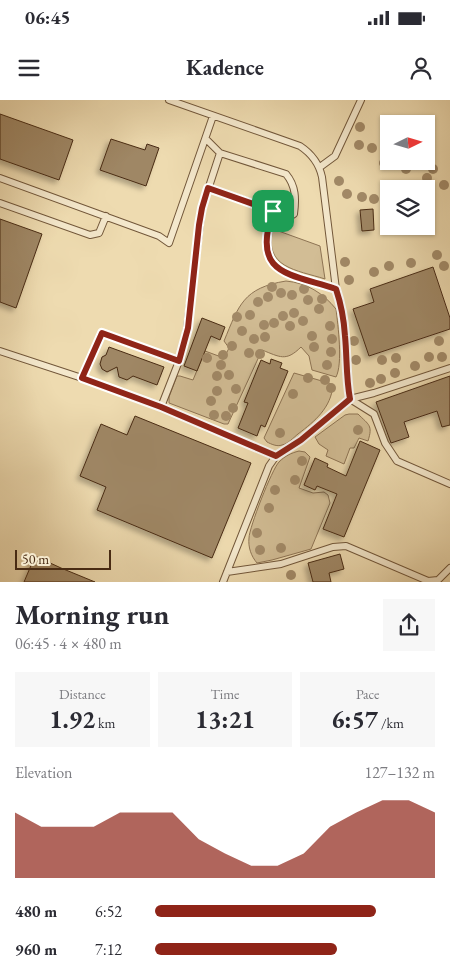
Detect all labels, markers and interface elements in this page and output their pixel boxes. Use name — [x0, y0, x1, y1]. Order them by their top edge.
text: 06:45 — [25, 5, 71, 30]
text: Kadence — [186, 53, 264, 82]
icon: menu — [15, 54, 43, 82]
icon: person — [407, 54, 435, 82]
north arrow — [380, 115, 435, 170]
map controls — [380, 115, 435, 235]
button: layers — [380, 180, 435, 235]
pin — [252, 190, 294, 232]
icon: arrive — [259, 197, 287, 225]
scale bar — [15, 547, 111, 570]
text: 50 m — [22, 550, 49, 568]
text: Morning run — [15, 596, 169, 632]
button: share — [383, 599, 435, 651]
text: 06:45 · 4 × 480 m — [15, 633, 122, 654]
text: Distance — [59, 685, 106, 703]
text: Time — [210, 685, 240, 703]
text: Pace — [356, 685, 379, 703]
text: 1.92 — [49, 703, 95, 735]
text: 13:21 — [195, 703, 255, 735]
text: 6:57 — [331, 703, 378, 735]
text: km — [95, 714, 115, 732]
text: /km — [378, 714, 404, 732]
text: Elevation — [15, 762, 73, 783]
text: 127–132 m — [364, 762, 435, 783]
text: 480 m — [15, 901, 57, 922]
text: 6:52 — [95, 901, 122, 922]
text: 960 m — [15, 939, 57, 960]
text: 7:12 — [95, 939, 122, 960]

